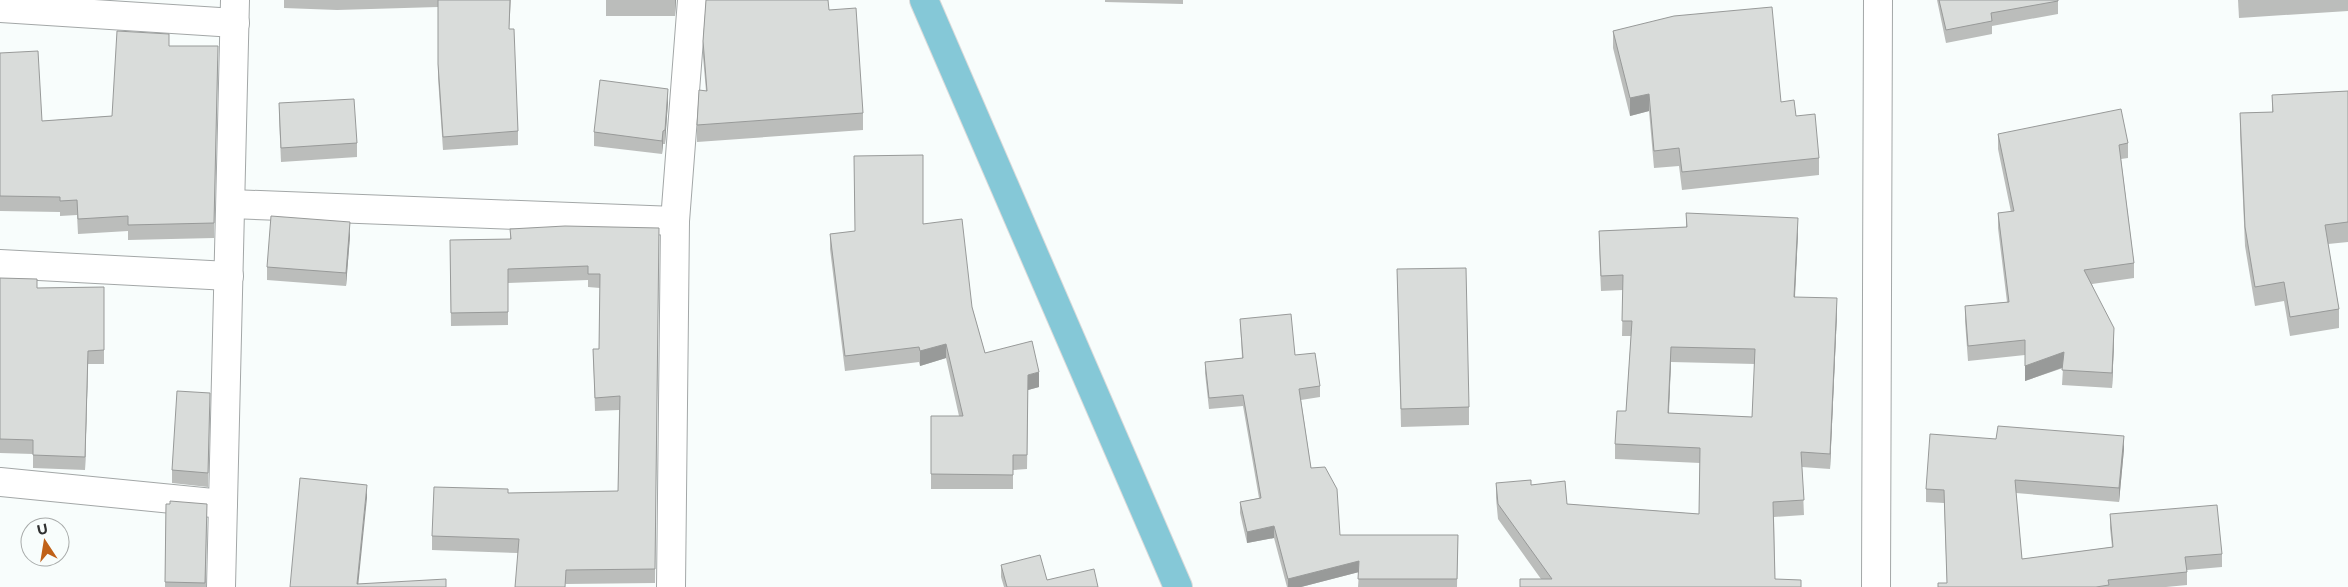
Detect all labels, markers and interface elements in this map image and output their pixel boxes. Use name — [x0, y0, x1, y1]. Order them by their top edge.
north arrow — [20, 517, 70, 567]
text: U — [35, 519, 50, 539]

